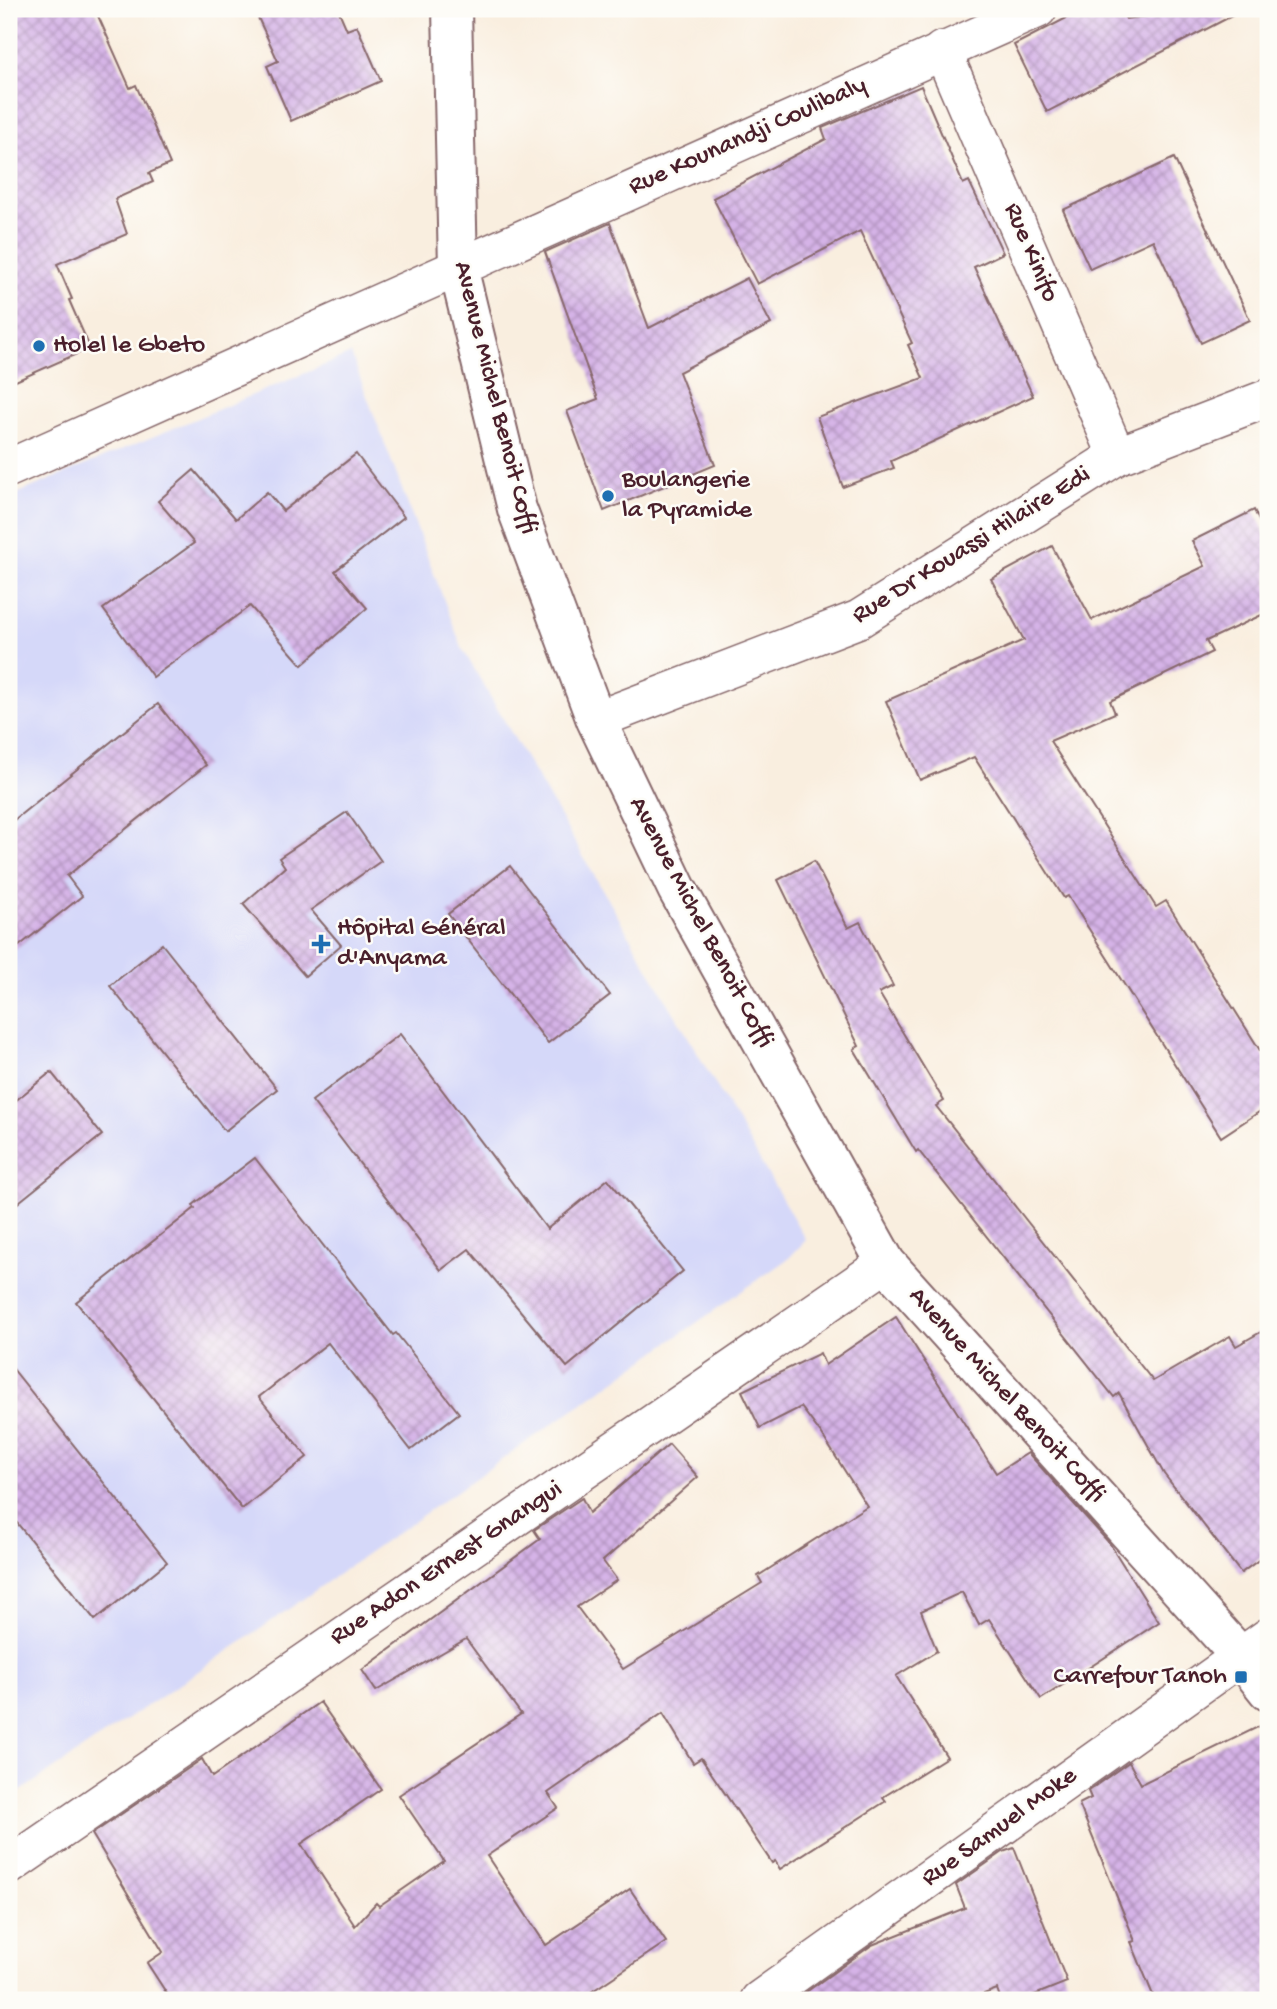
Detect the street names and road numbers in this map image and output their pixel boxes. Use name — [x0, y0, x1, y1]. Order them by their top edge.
street label: Rue Kounandji Coulibaly — [624, 70, 872, 203]
street label: Rue Kinifo — [995, 199, 1065, 307]
street label: Avenue Michel Benoit Coffi — [445, 258, 543, 538]
street label: Rue Dr Kouassi Hilaire Edi — [847, 460, 1097, 632]
street label: Avenue Michel Benoit Coffi — [621, 792, 779, 1054]
street label: Avenue Michel Benoit Coffi — [901, 1281, 1111, 1511]
street label: Rue Adon Ernest Gnangui — [325, 1475, 569, 1653]
street label: Rue Samuel Moke — [916, 1761, 1084, 1895]

